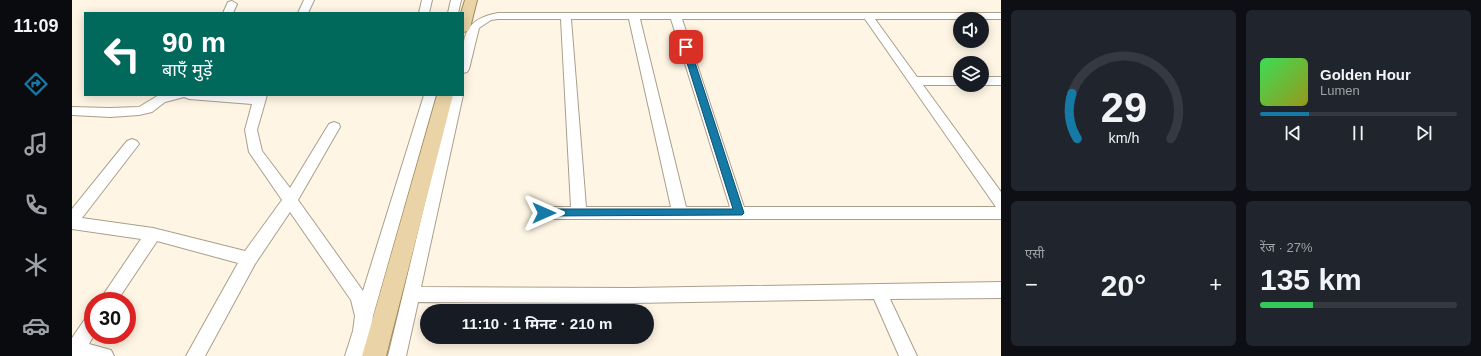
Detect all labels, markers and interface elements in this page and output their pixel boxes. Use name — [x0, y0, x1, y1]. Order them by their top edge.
map controls — [953, 12, 989, 92]
button: sound — [953, 12, 989, 48]
text: 11:09 — [13, 16, 59, 36]
text: 90 m — [162, 27, 226, 58]
icon: left — [96, 28, 148, 80]
pin — [669, 30, 703, 64]
icon: arrive — [675, 36, 697, 58]
button: layers — [953, 56, 989, 92]
text: बाएँ मुड़ें — [162, 60, 212, 80]
text: Golden Hour — [1320, 66, 1411, 83]
icon: directions — [22, 70, 50, 98]
text: 29 — [1100, 83, 1147, 130]
text: Lumen — [1320, 83, 1360, 98]
icon: previous — [1282, 122, 1304, 144]
icon: pause — [1347, 122, 1369, 144]
icon: next — [1413, 122, 1435, 144]
text: km/h — [1108, 129, 1139, 145]
icon: music — [22, 130, 50, 158]
icon: phone — [22, 191, 50, 219]
position arrow — [523, 192, 565, 234]
text: रेंज · 27% — [1260, 240, 1313, 255]
text: एसी — [1025, 246, 1044, 261]
icon: climate — [22, 251, 50, 279]
text: 135 km — [1260, 263, 1362, 296]
text: 20° — [1101, 269, 1146, 302]
text: − — [1025, 272, 1038, 297]
text: + — [1209, 272, 1222, 297]
speed limit sign: 30 — [84, 292, 136, 344]
icon: car — [22, 312, 50, 340]
text: 11:10 · 1 मिनट · 210 m — [462, 315, 612, 332]

